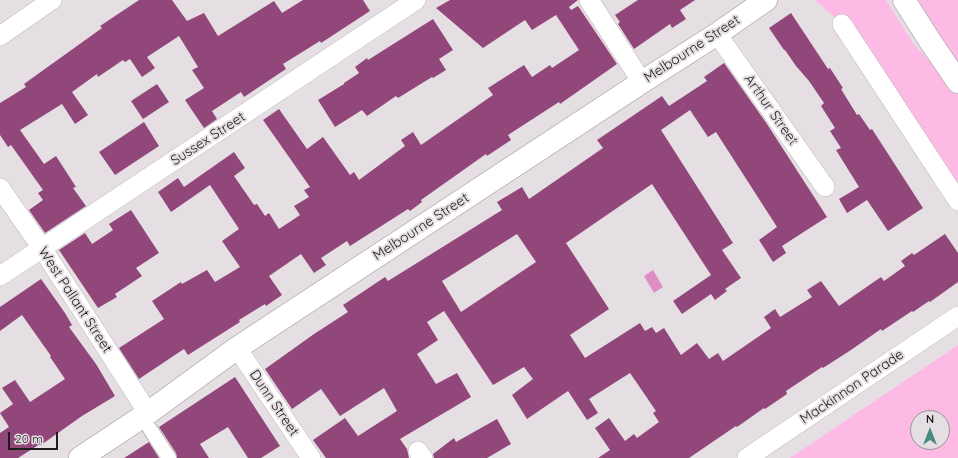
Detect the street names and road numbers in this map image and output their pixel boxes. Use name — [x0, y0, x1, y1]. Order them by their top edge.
street label: Melbourne Street — [641, 12, 743, 86]
street label: Arthur Street — [740, 71, 802, 149]
street label: Sussex Street — [168, 109, 248, 169]
street label: Melbourne Street — [370, 190, 472, 264]
street label: West Pallant Street — [34, 244, 116, 356]
street label: Mackinnon Parade — [797, 346, 907, 428]
street label: Dunn Street — [246, 367, 302, 439]

